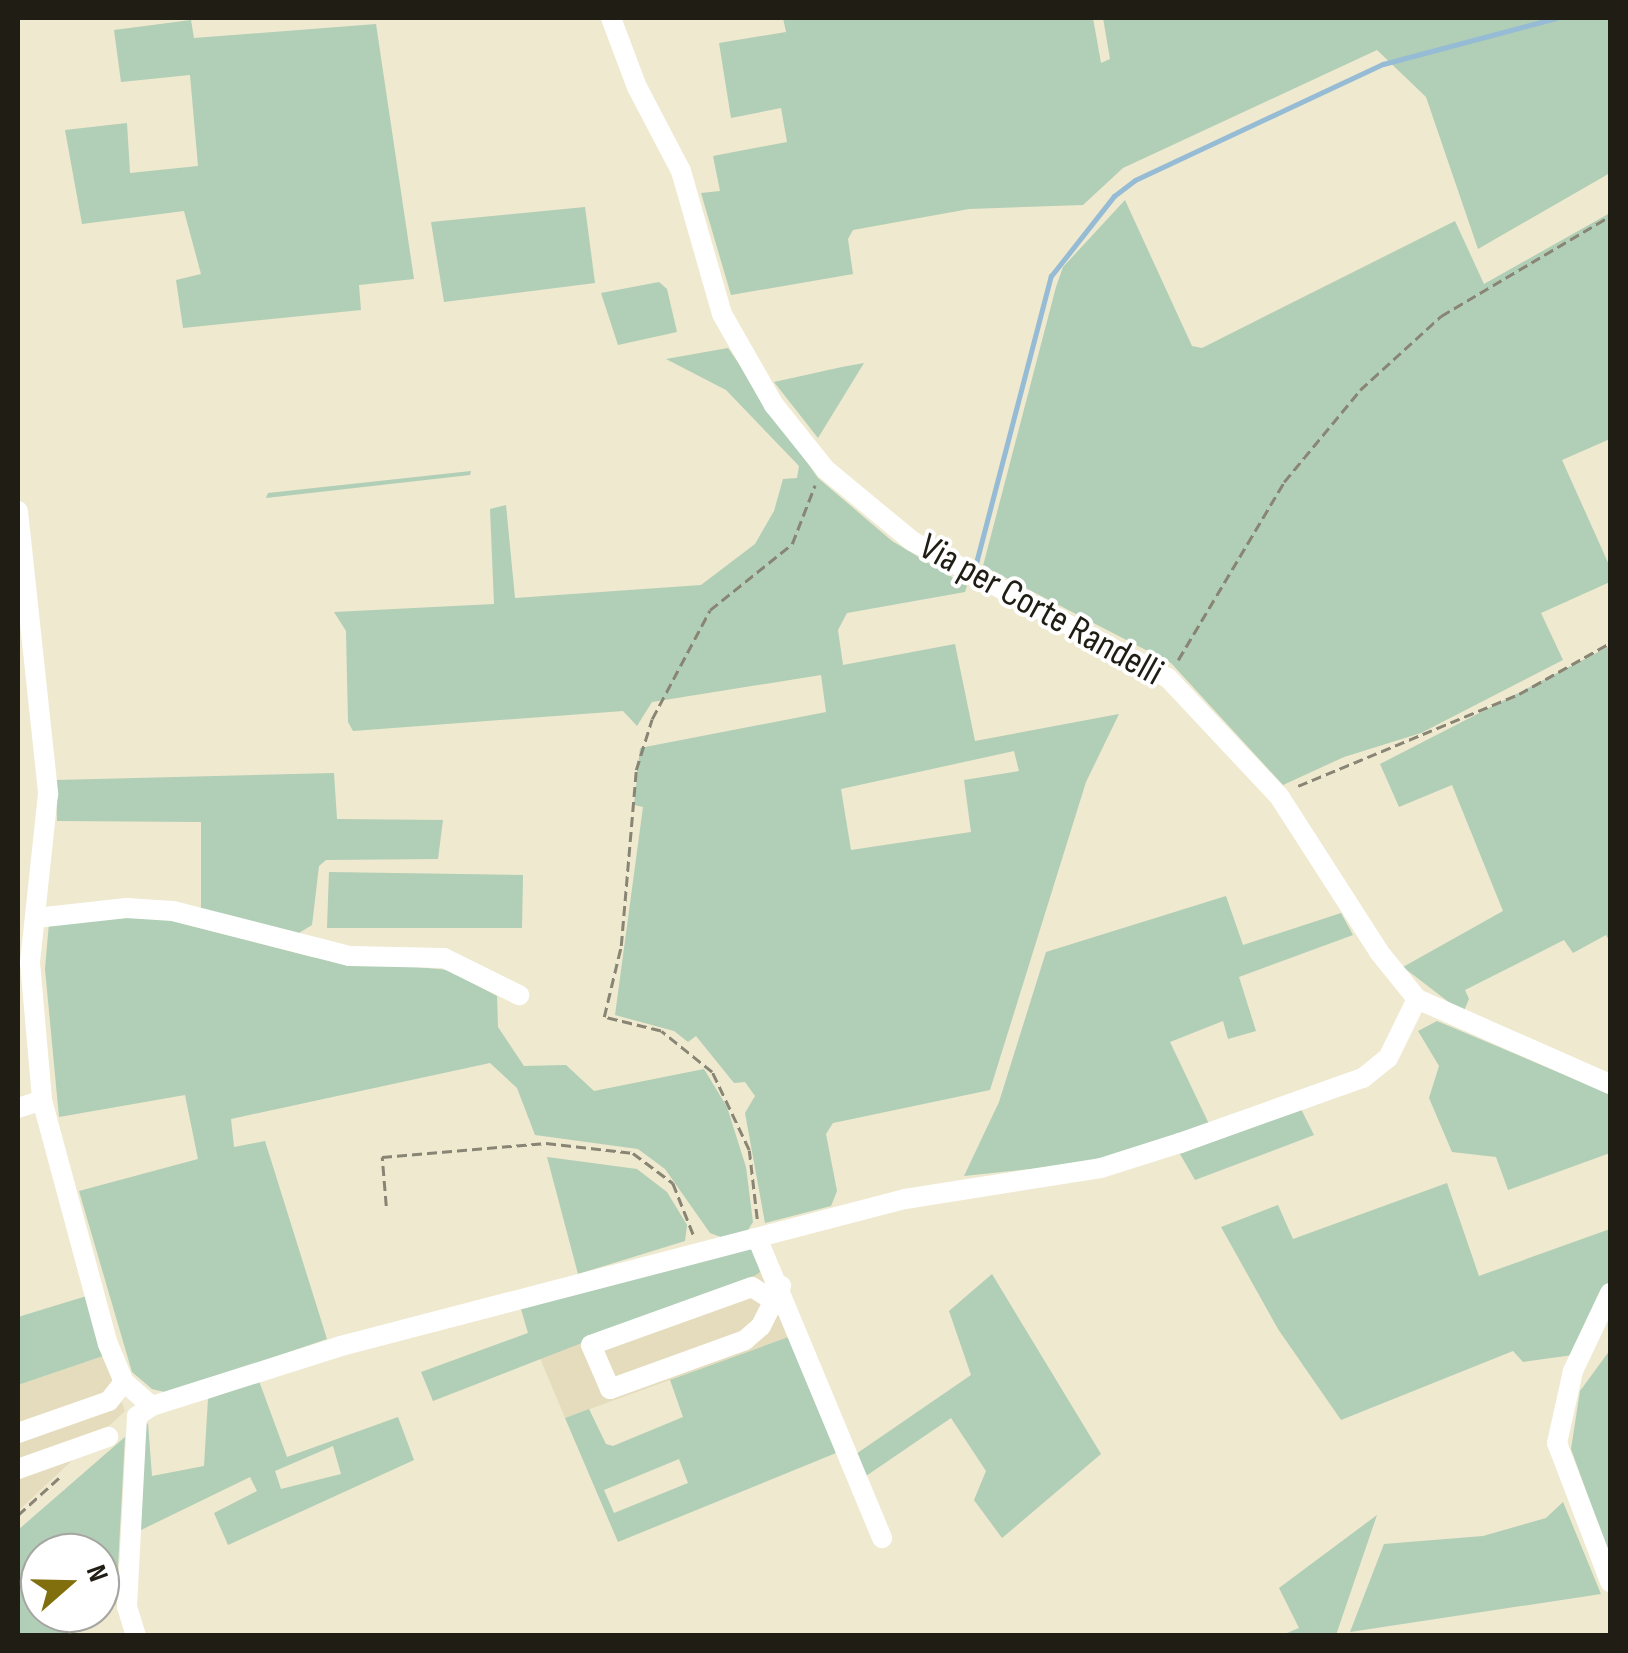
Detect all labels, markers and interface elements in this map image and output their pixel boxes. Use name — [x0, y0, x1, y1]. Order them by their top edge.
street label: Via per Corte Randelli — [911, 524, 1171, 696]
north arrow — [20, 1533, 120, 1633]
text: N — [79, 1561, 115, 1586]

